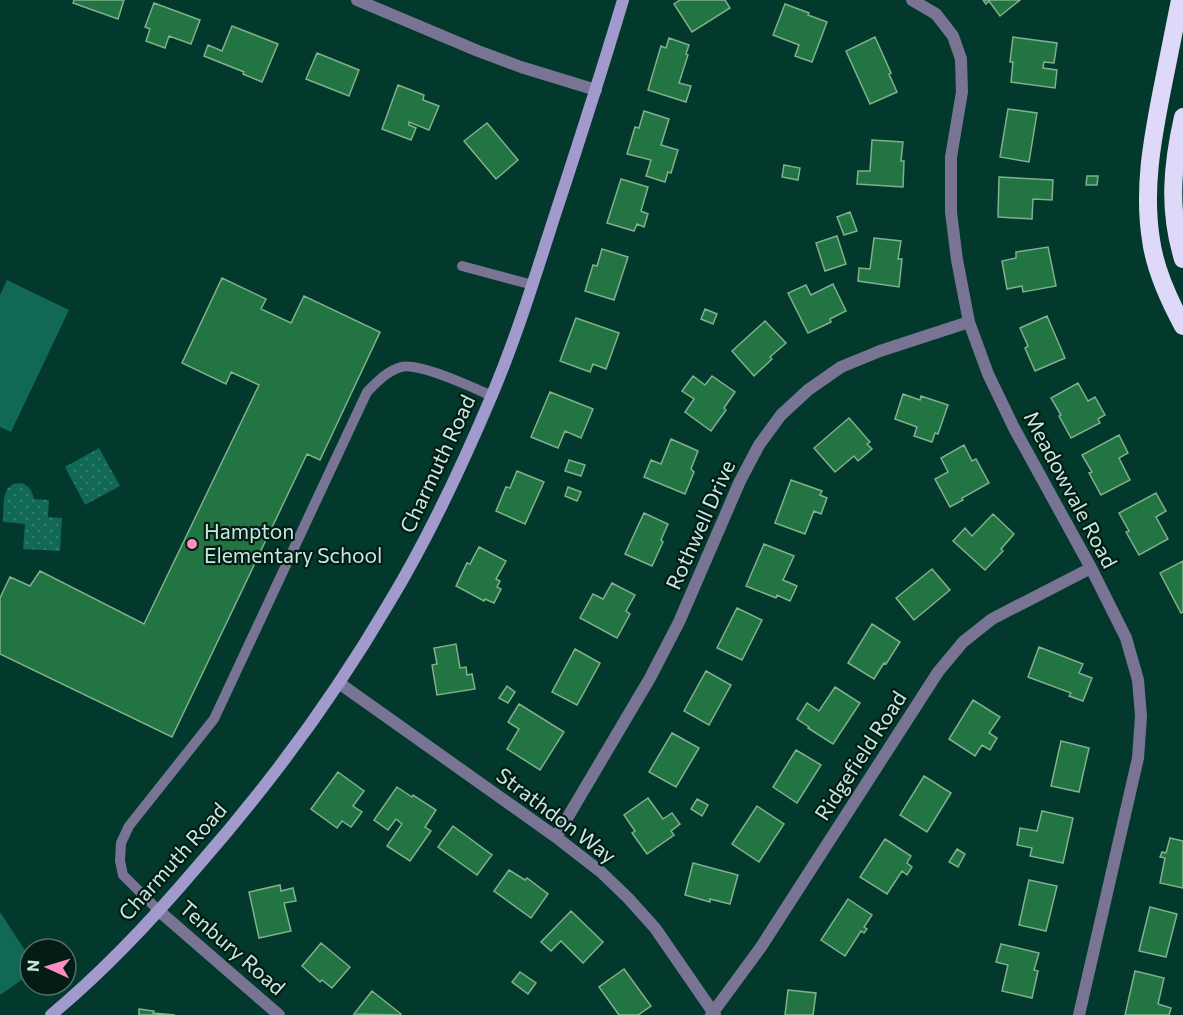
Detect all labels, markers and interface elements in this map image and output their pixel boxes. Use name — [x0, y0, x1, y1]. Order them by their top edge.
street label: Charmuth Road — [394, 390, 480, 536]
street label: Meadowvale Road — [1019, 407, 1123, 572]
street label: Rothwell Drive — [660, 456, 739, 593]
place label: Hampton Elementary School — [204, 518, 382, 567]
marker: Hampton Elementary School — [185, 537, 199, 551]
street label: Ridgefield Road — [809, 686, 911, 824]
street label: Strathdon Way — [492, 762, 622, 868]
street label: Charmuth Road — [113, 797, 231, 925]
street label: Tenbury Road — [175, 894, 291, 999]
north arrow — [18, 937, 78, 997]
text: N — [23, 959, 42, 973]

